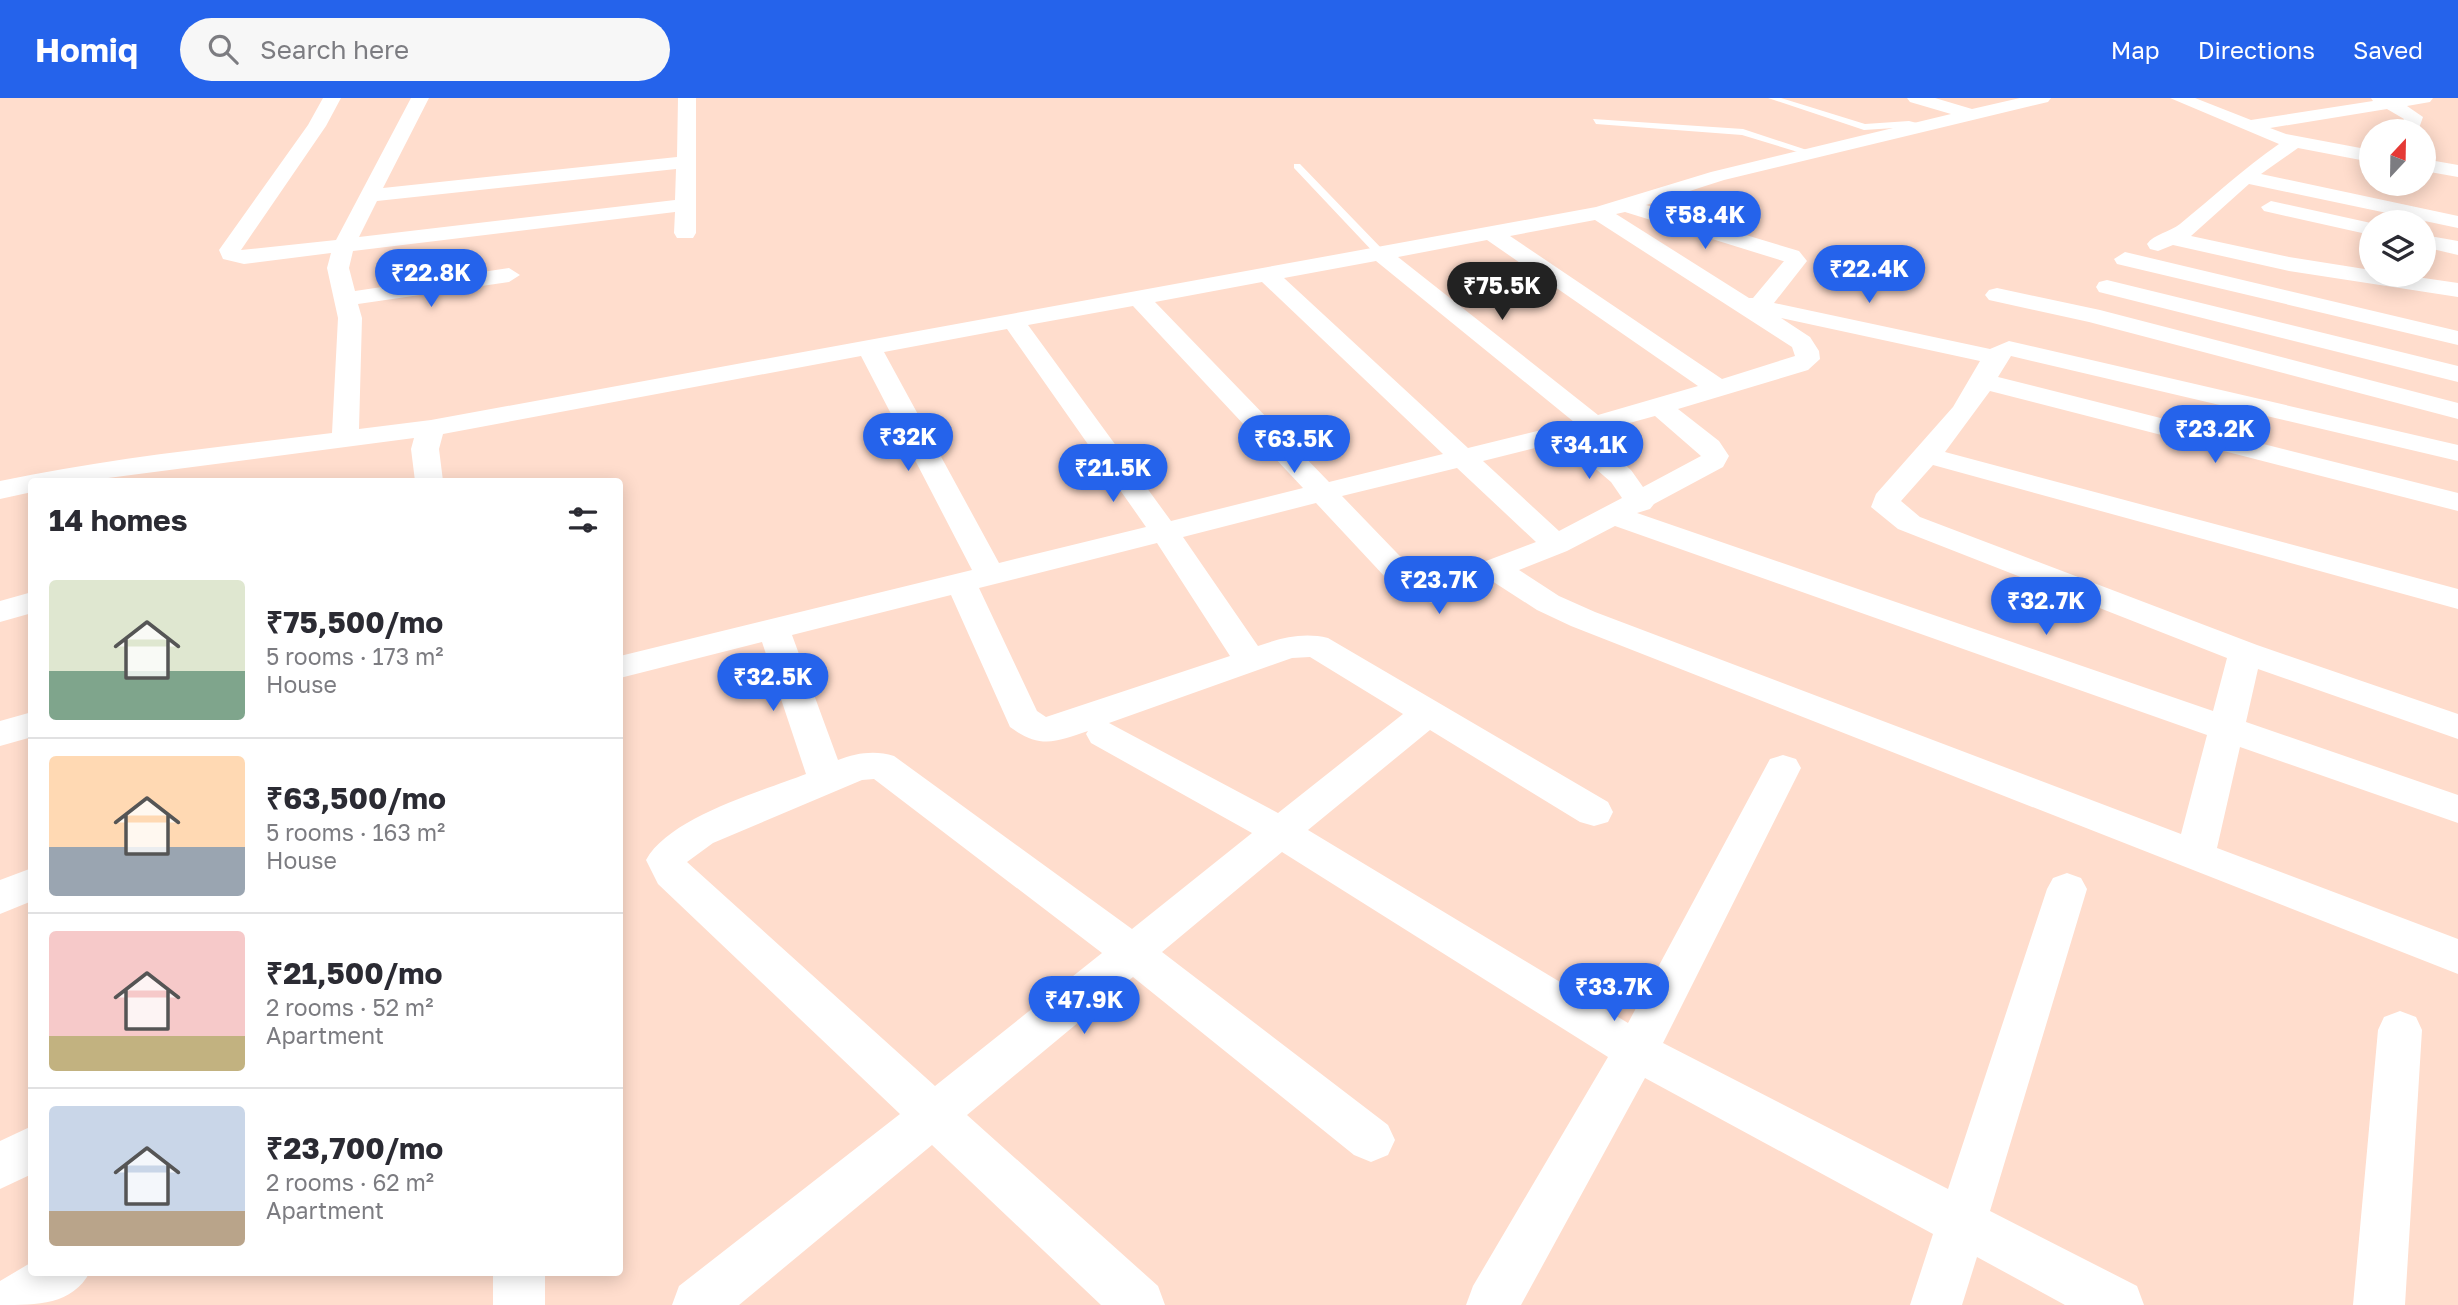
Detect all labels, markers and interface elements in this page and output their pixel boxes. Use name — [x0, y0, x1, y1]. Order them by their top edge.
search box — [180, 18, 670, 81]
text: Homiq — [35, 30, 138, 69]
icon: search — [204, 30, 242, 68]
text: Search here — [260, 34, 409, 65]
text: Map — [2111, 35, 2160, 64]
text: Directions — [2198, 35, 2315, 64]
text: Saved — [2353, 35, 2423, 64]
north arrow — [2359, 119, 2436, 196]
map controls — [2359, 119, 2436, 287]
pin: ₹58.4K — [1648, 192, 1762, 251]
text: ₹58.4K — [1665, 200, 1745, 228]
button: layers — [2359, 210, 2436, 287]
pin: ₹22.4K — [1812, 246, 1926, 305]
pin: ₹22.8K — [374, 250, 488, 309]
text: ₹22.4K — [1829, 254, 1909, 282]
text: ₹22.8K — [391, 258, 471, 286]
pin: ₹75.5K — [1445, 262, 1559, 322]
text: ₹75.5K — [1463, 271, 1541, 299]
pin: ₹23.2K — [2158, 406, 2272, 465]
pin: ₹32K — [867, 414, 949, 473]
text: ₹23.2K — [2175, 414, 2255, 442]
pin: ₹63.5K — [1237, 416, 1351, 475]
text: ₹32K — [879, 422, 937, 450]
pin: ₹34.1K — [1532, 422, 1646, 481]
text: ₹63.5K — [1254, 424, 1334, 452]
text: ₹34.1K — [1550, 430, 1628, 458]
pin: ₹21.5K — [1056, 444, 1170, 504]
text: ₹21.5K — [1074, 453, 1152, 481]
icon: filters — [564, 501, 602, 539]
text: 14 homes — [49, 502, 188, 538]
pin: ₹23.7K — [1382, 556, 1496, 616]
text: ₹23.7K — [1400, 565, 1478, 593]
pin: ₹32.7K — [1989, 578, 2103, 637]
text: ₹32.7K — [2007, 586, 2085, 614]
text: ₹75,500/mo — [266, 604, 443, 640]
icon: home — [105, 608, 189, 692]
text: 5 rooms · 173 m² — [266, 642, 444, 670]
pin: ₹32.5K — [716, 654, 830, 713]
text: ₹32.5K — [733, 662, 813, 690]
text: House — [266, 670, 337, 698]
text: ₹63,500/mo — [266, 780, 446, 816]
icon: home — [105, 784, 189, 868]
text: 5 rooms · 163 m² — [266, 818, 445, 846]
text: House — [266, 846, 337, 874]
text: ₹21,500/mo — [266, 955, 442, 991]
icon: home — [105, 959, 189, 1043]
pin: ₹33.7K — [1557, 964, 1671, 1023]
text: ₹33.7K — [1575, 972, 1653, 1000]
pin: ₹47.9K — [1027, 976, 1141, 1036]
text: ₹47.9K — [1045, 985, 1123, 1013]
text: 2 rooms · 52 m² — [266, 993, 433, 1021]
text: Apartment — [266, 1021, 384, 1049]
text: ₹23,700/mo — [266, 1130, 443, 1166]
icon: home — [105, 1134, 189, 1218]
text: 2 rooms · 62 m² — [266, 1168, 434, 1196]
text: Apartment — [266, 1196, 384, 1224]

